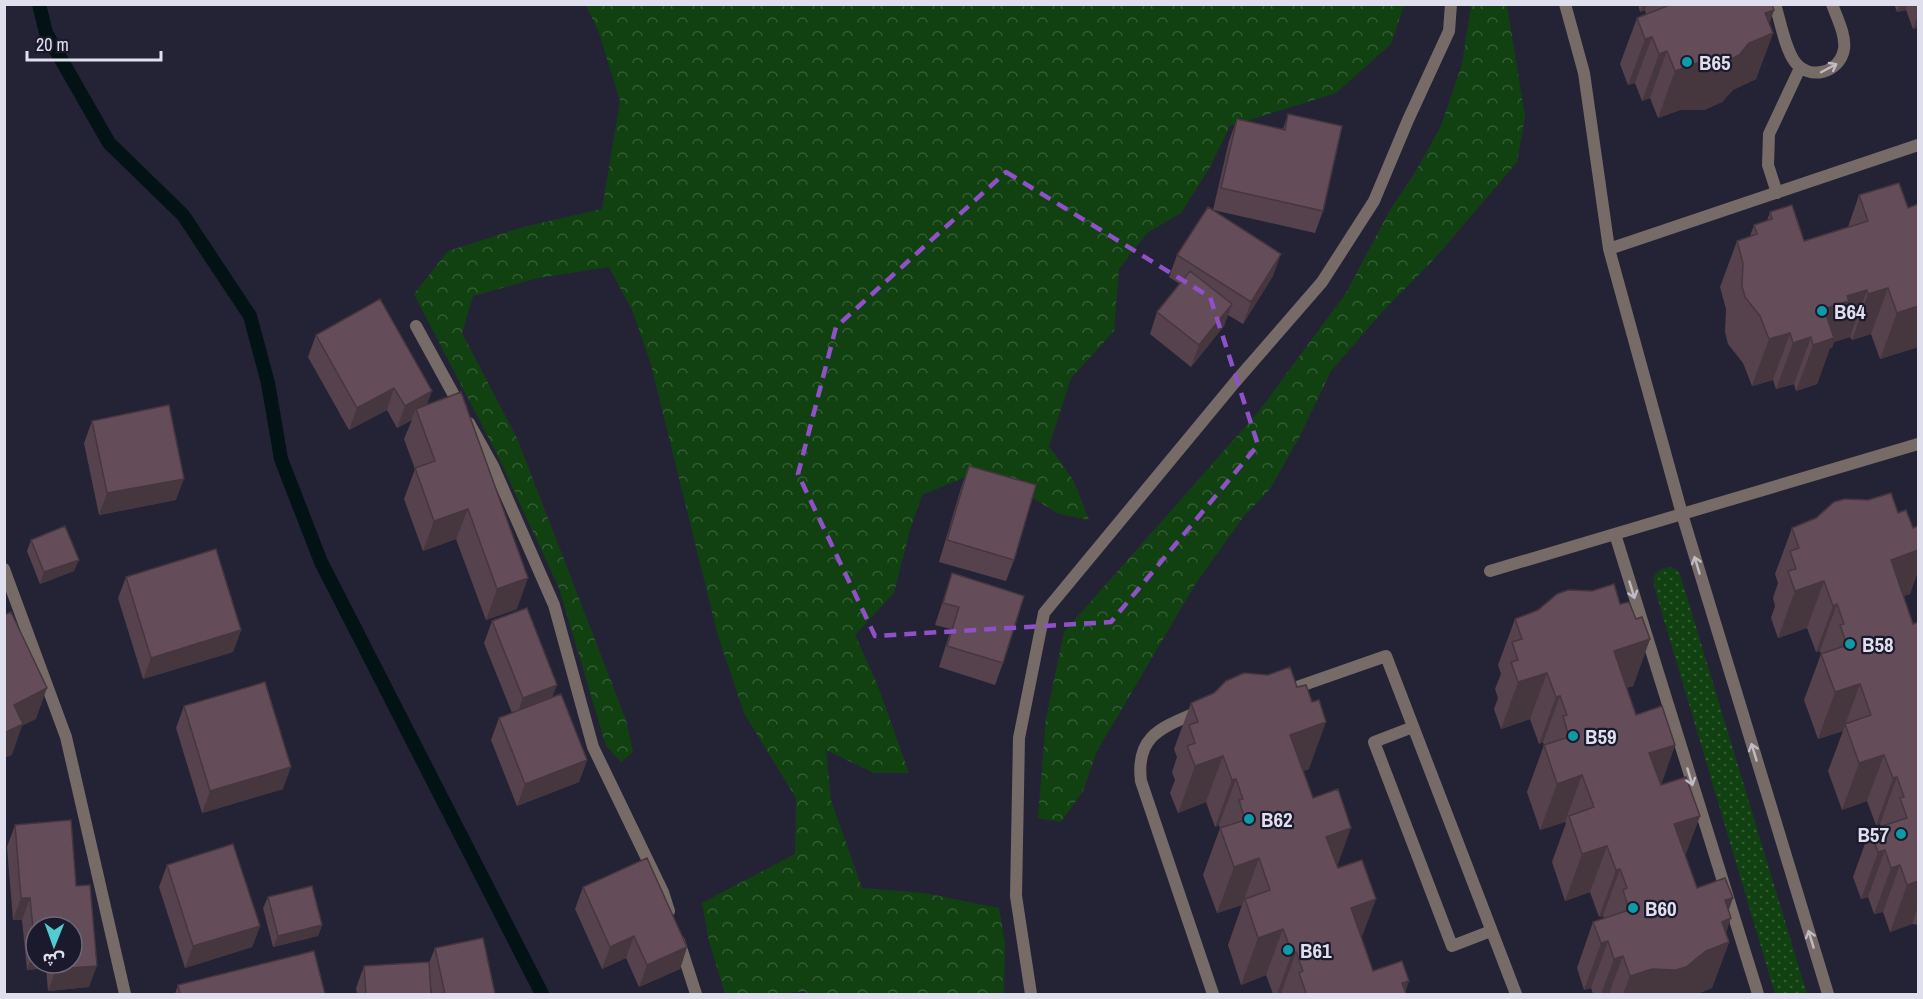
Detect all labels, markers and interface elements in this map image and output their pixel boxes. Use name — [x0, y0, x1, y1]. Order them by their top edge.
scale bar — [27, 24, 160, 62]
text: 20 m — [36, 32, 69, 57]
place label: B65 — [1699, 48, 1731, 77]
marker: B65 — [1680, 55, 1694, 69]
one-way arrow — [1820, 62, 1837, 74]
place label: B64 — [1834, 297, 1866, 326]
marker: B64 — [1815, 304, 1829, 318]
one-way arrow — [1691, 556, 1702, 575]
one-way arrow — [1628, 580, 1639, 599]
place label: B58 — [1862, 630, 1894, 659]
marker: B58 — [1843, 637, 1857, 651]
place label: B59 — [1585, 722, 1617, 751]
marker: B59 — [1566, 729, 1580, 743]
one-way arrow — [1748, 743, 1759, 762]
one-way arrow — [1685, 767, 1696, 786]
place label: B62 — [1261, 805, 1293, 834]
marker: B62 — [1242, 812, 1256, 826]
place label: B57 — [1857, 820, 1889, 849]
marker: B57 — [1894, 827, 1908, 841]
place label: B60 — [1645, 894, 1677, 923]
marker: B60 — [1626, 901, 1640, 915]
north arrow — [24, 915, 84, 975]
one-way arrow — [1805, 929, 1816, 948]
place label: B61 — [1300, 936, 1332, 965]
marker: B61 — [1281, 943, 1295, 957]
text: ش — [43, 949, 65, 971]

